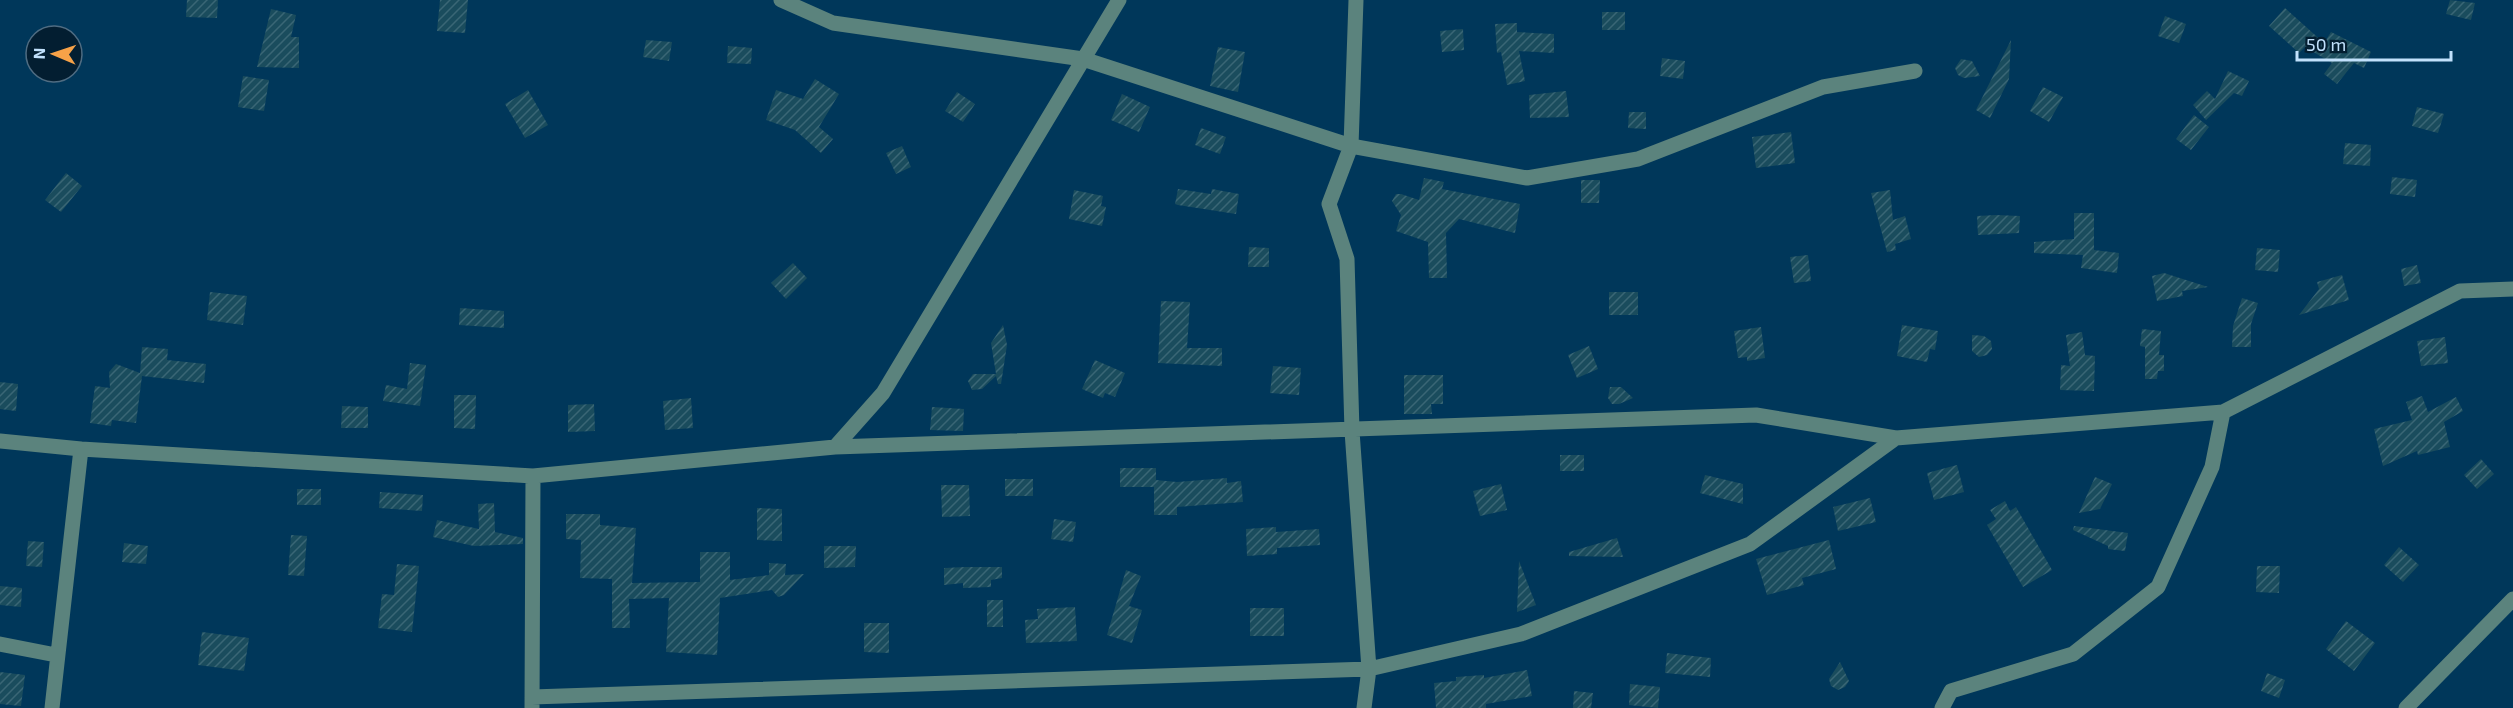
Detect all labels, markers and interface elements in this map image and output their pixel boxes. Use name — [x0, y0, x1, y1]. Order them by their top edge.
north arrow — [24, 24, 84, 84]
scale bar — [2297, 24, 2452, 62]
text: 50 m — [2306, 33, 2346, 55]
text: N — [29, 47, 48, 60]

